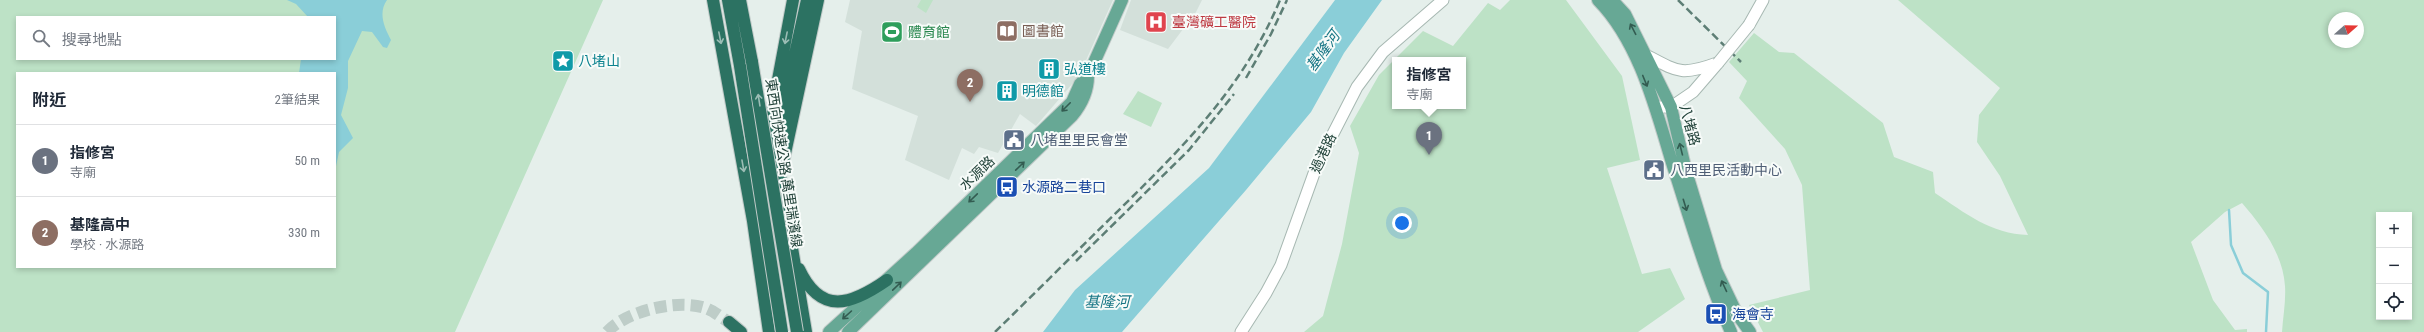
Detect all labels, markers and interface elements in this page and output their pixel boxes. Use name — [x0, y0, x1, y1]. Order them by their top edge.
hospital icon: 臺灣礦工醫院 — [1143, 9, 1169, 35]
north arrow — [2328, 12, 2364, 48]
place label: 臺灣礦工醫院 — [1172, 14, 1256, 30]
search box — [16, 16, 336, 60]
library icon: 圖書館 — [994, 18, 1020, 44]
sports icon: 體育館 — [879, 19, 905, 45]
place label: 圖書館 — [1022, 23, 1064, 39]
one-way arrow — [1629, 23, 1636, 35]
place label: 體育館 — [908, 24, 950, 40]
water label: 基隆河 — [1302, 25, 1345, 74]
icon: search — [30, 27, 52, 49]
text: 搜尋地點 — [62, 31, 122, 49]
one-way arrow — [716, 31, 724, 44]
one-way arrow — [781, 31, 789, 44]
place icon: 八堵山 — [550, 48, 576, 74]
place label: 八堵山 — [578, 53, 620, 69]
building icon: 弘道樓 — [1036, 56, 1062, 82]
popup — [1392, 57, 1466, 109]
place label: 弘道樓 — [1064, 61, 1106, 77]
text: 指修宮 — [1406, 66, 1452, 84]
pin: 2 — [957, 69, 983, 102]
one-way arrow — [1642, 75, 1649, 87]
street label: 東西向快速公路 萬里瑞濱線 — [763, 77, 805, 249]
building icon: 明德館 — [994, 78, 1020, 104]
place label: 明德館 — [1022, 83, 1064, 99]
text: 寺廟 — [1406, 87, 1433, 102]
text: 附近 — [32, 90, 66, 110]
text: 2筆結果 — [275, 92, 320, 107]
one-way arrow — [754, 94, 762, 107]
one-way arrow — [1061, 102, 1071, 112]
street label: 八堵路 — [1677, 103, 1703, 147]
pin: 1 — [1416, 122, 1442, 155]
public building icon: 八堵里里民會堂 — [1001, 127, 1027, 153]
street label: 過港路 — [1307, 131, 1339, 175]
place label: 八堵里里民會堂 — [1030, 132, 1128, 148]
one-way arrow — [1677, 143, 1684, 156]
text: 指修宮 — [70, 144, 115, 162]
text: 1 — [42, 153, 48, 168]
text: 50 m — [294, 153, 320, 168]
street label: 水源路 — [956, 153, 998, 193]
public building icon: 八西里民活動中心 — [1641, 157, 1667, 183]
one-way arrow — [740, 159, 748, 172]
one-way arrow — [1015, 161, 1025, 170]
place label: 八西里民活動中心 — [1670, 162, 1782, 178]
text: 寺廟 — [70, 165, 96, 180]
bus stop icon: 水源路二巷口 — [994, 174, 1020, 200]
place label: 水源路二巷口 — [1022, 179, 1106, 195]
one-way arrow — [968, 193, 978, 203]
one-way arrow — [1682, 198, 1689, 211]
map controls — [2376, 212, 2412, 320]
button: + — [2376, 212, 2412, 248]
your location — [1392, 213, 1412, 233]
text: 基隆高中 — [70, 216, 130, 234]
text: 2 — [42, 225, 48, 240]
text: 330 m — [288, 225, 320, 240]
text: 學校 · 水源路 — [70, 237, 144, 252]
button: − — [2376, 248, 2412, 284]
one-way arrow — [1720, 281, 1727, 293]
one-way arrow — [891, 282, 901, 291]
button: locate — [2376, 284, 2412, 320]
water label: 基隆河 — [1084, 293, 1132, 311]
bus stop icon: 海會寺 — [1703, 301, 1729, 327]
place label: 海會寺 — [1732, 306, 1774, 322]
one-way arrow — [842, 311, 853, 320]

